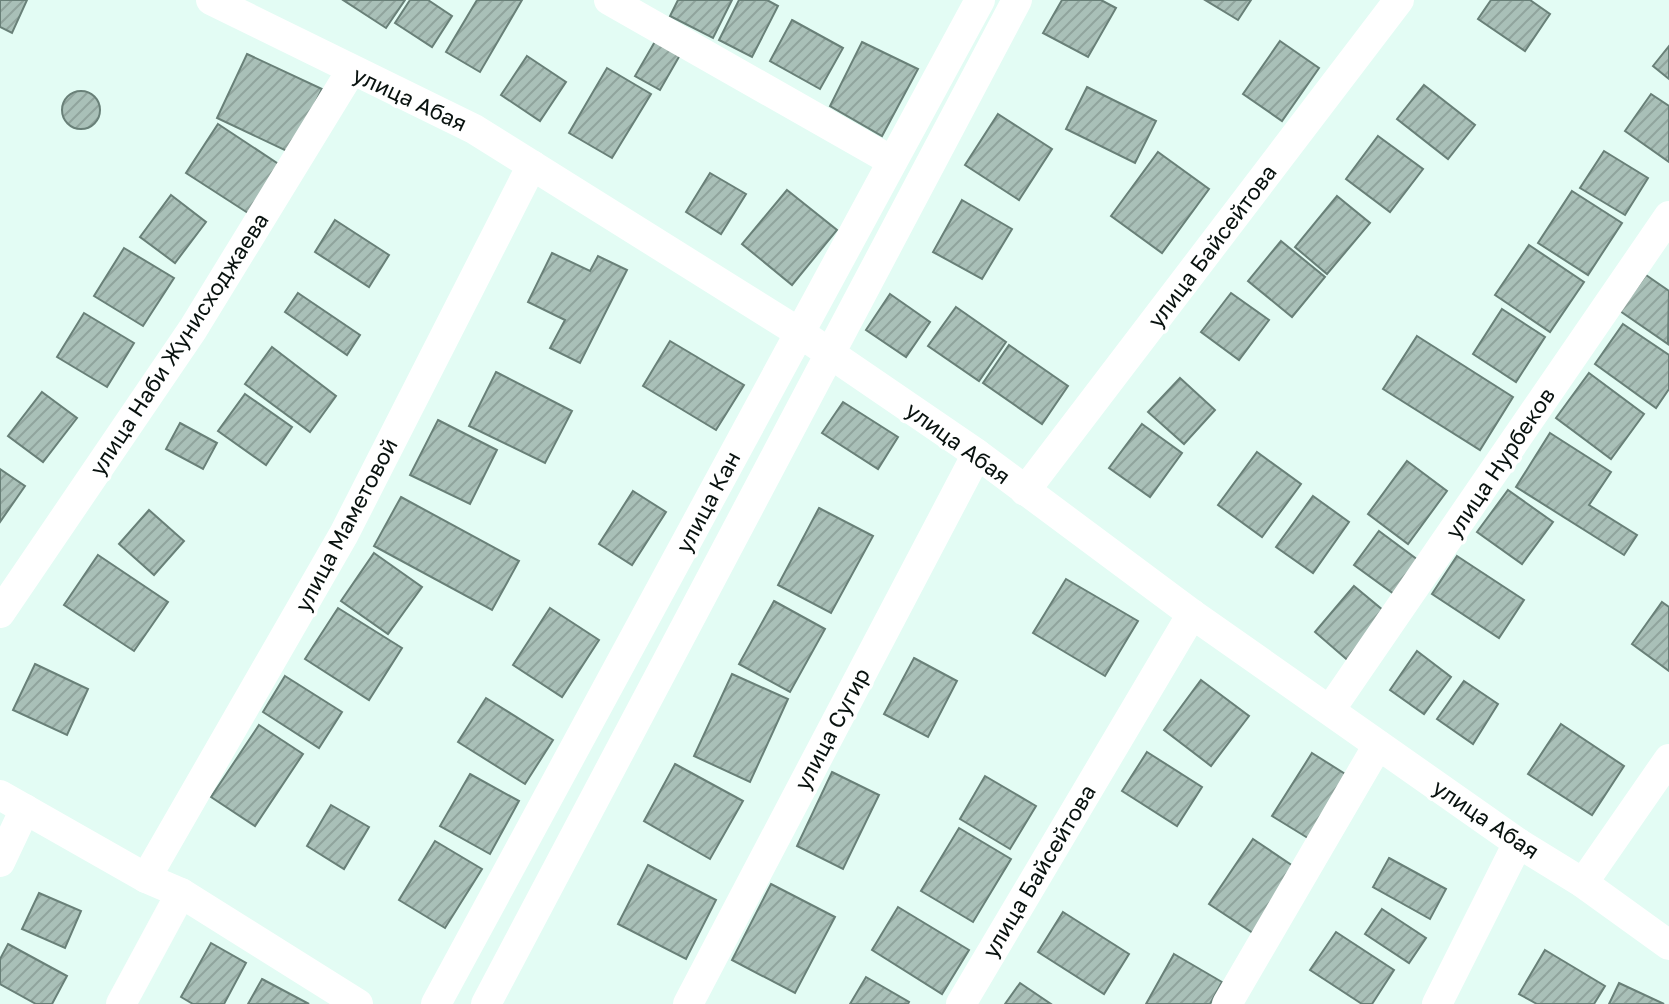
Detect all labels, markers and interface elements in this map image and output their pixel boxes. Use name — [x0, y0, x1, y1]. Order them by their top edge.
street label: улица Абая — [349, 60, 471, 137]
street label: улица Байсейтова — [1141, 159, 1282, 333]
street label: улица Наби Жунисходжаева — [83, 207, 274, 480]
street label: улица Нурбеков — [1439, 382, 1560, 543]
street label: улица Абая — [901, 396, 1016, 490]
street label: улица Маметовой — [288, 433, 403, 616]
street label: улица Кан — [670, 446, 746, 557]
street label: улица Сугир — [788, 663, 875, 794]
street label: улица Абая — [1428, 773, 1545, 864]
street label: улица Байсейтова — [976, 779, 1101, 962]

